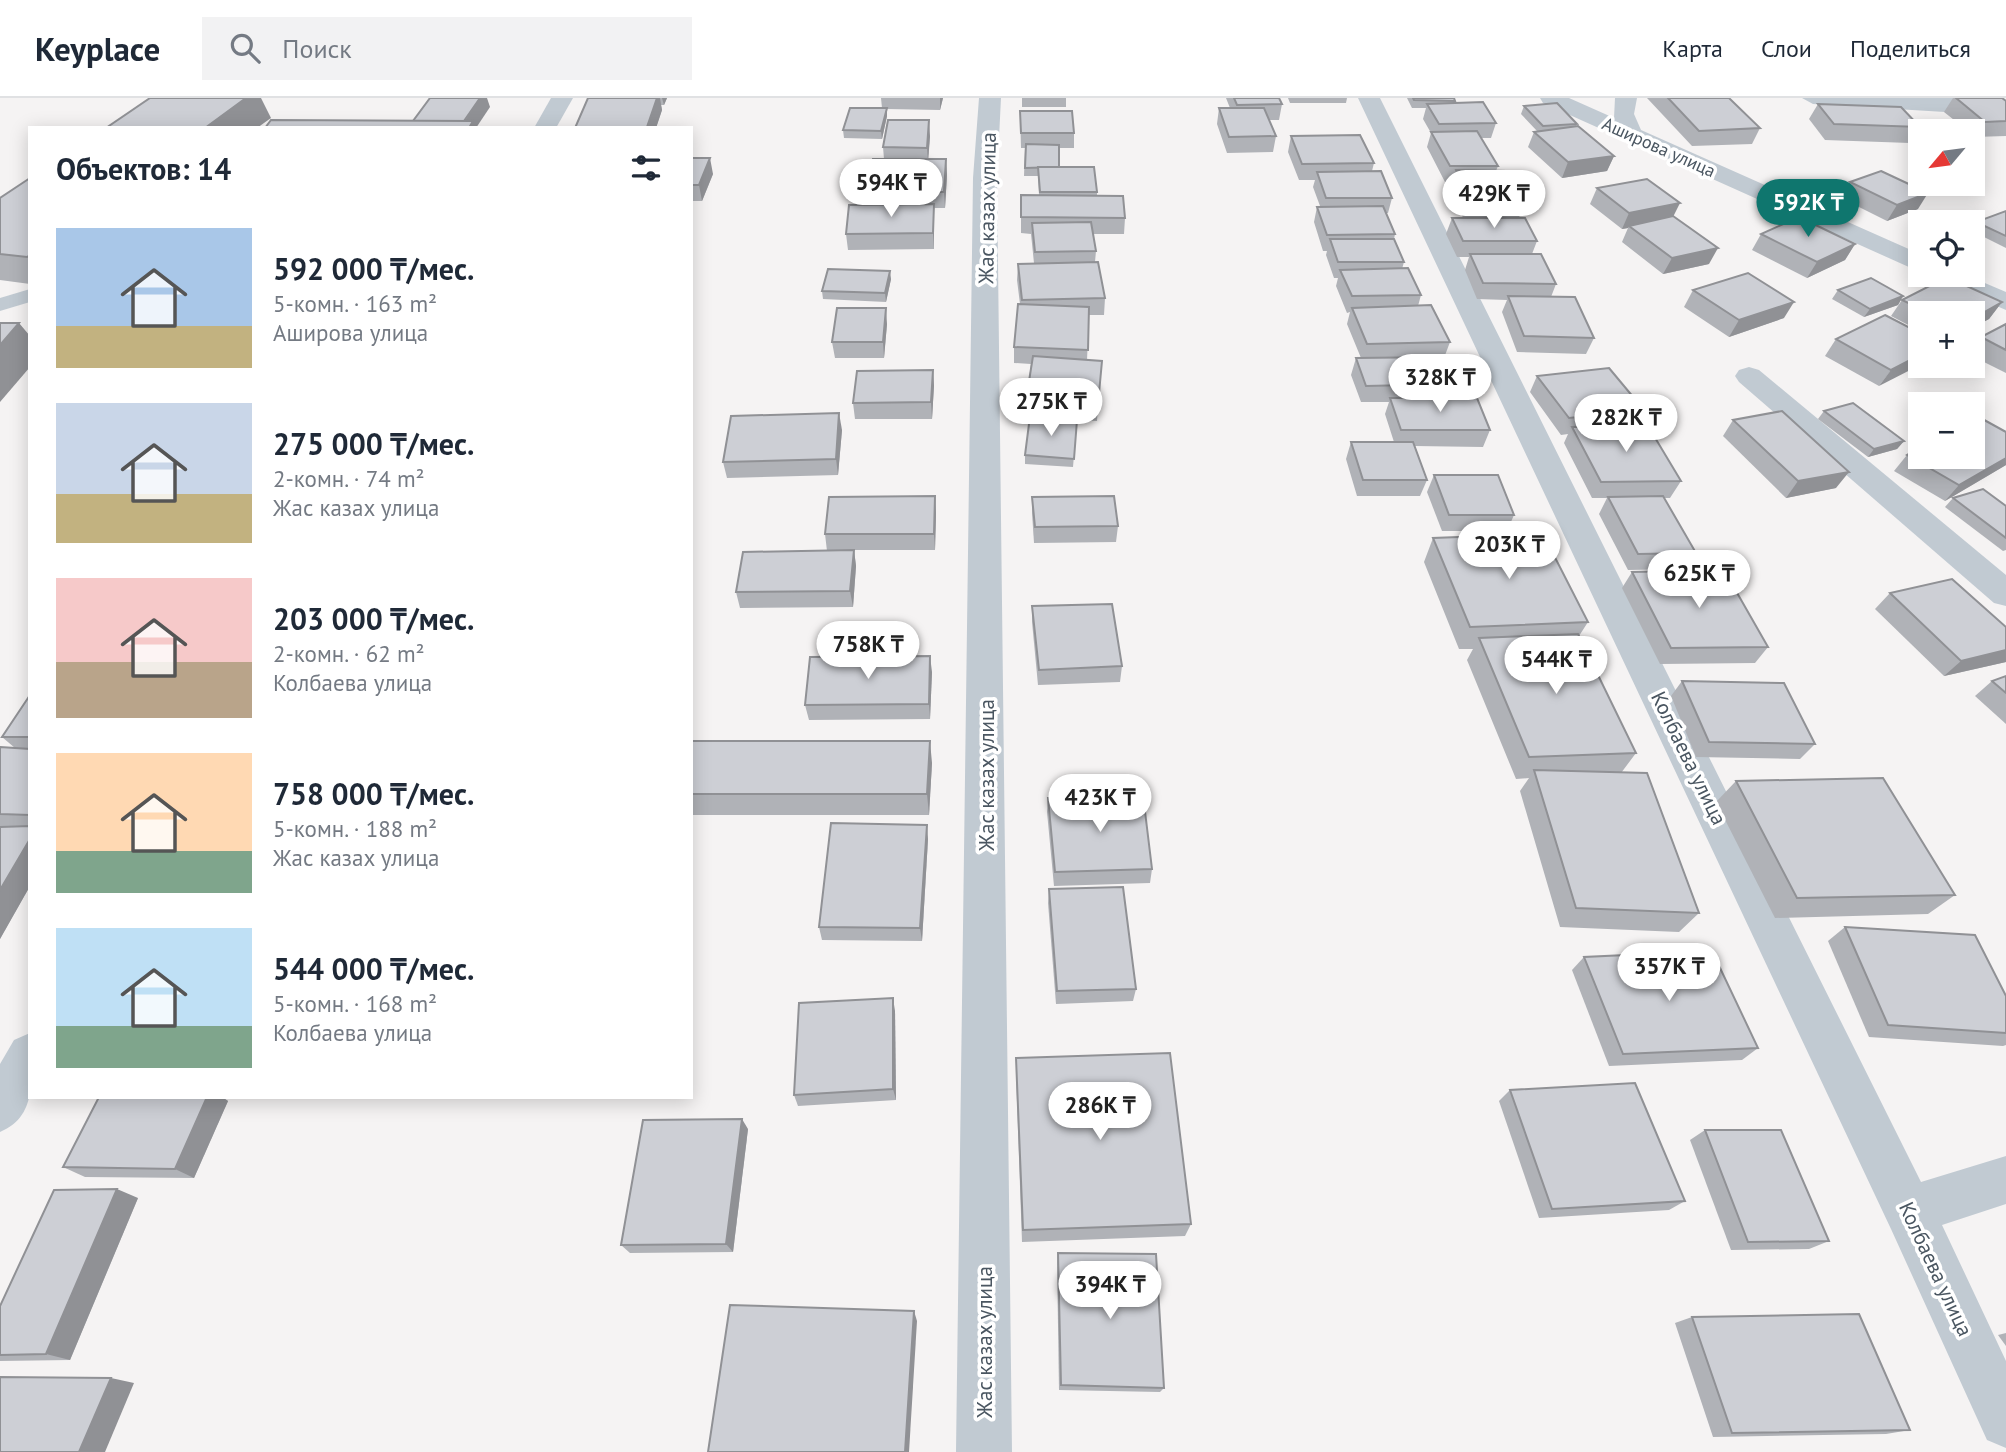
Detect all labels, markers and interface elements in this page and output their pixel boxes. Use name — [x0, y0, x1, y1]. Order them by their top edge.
search box — [202, 17, 692, 80]
text: Keyplace — [35, 27, 160, 70]
icon: search — [226, 29, 264, 67]
text: Поиск — [282, 32, 352, 65]
text: Карта — [1662, 33, 1723, 64]
text: Слои — [1761, 33, 1812, 64]
text: Поделиться — [1850, 33, 1971, 64]
street label: Аширова улица — [1599, 112, 1719, 182]
north arrow — [1908, 119, 1984, 196]
map controls — [1908, 119, 1985, 469]
street label: Жас казах улица — [972, 132, 1002, 285]
text: Объектов: 14 — [56, 149, 231, 188]
icon: filters — [627, 149, 665, 187]
pin: 594K ₸ — [834, 159, 948, 219]
text: 594K ₸ — [855, 167, 927, 196]
pin: 429K ₸ — [1437, 170, 1551, 230]
text: 429K ₸ — [1458, 178, 1530, 207]
pin: 592K ₸ — [1751, 180, 1865, 239]
text: 592K ₸ — [1772, 187, 1844, 216]
button: locate — [1908, 210, 1985, 287]
text: 592 000 ₸/мес. — [273, 249, 474, 288]
icon: home — [112, 256, 196, 340]
text: 5-комн. · 163 m² — [273, 289, 437, 318]
button: + — [1908, 301, 1985, 378]
text: Аширова улица — [273, 318, 428, 347]
pin: 328K ₸ — [1383, 354, 1497, 414]
text: 328K ₸ — [1404, 362, 1476, 391]
pin: 275K ₸ — [994, 378, 1108, 438]
text: 275K ₸ — [1015, 386, 1087, 415]
button: − — [1908, 392, 1985, 469]
pin: 282K ₸ — [1569, 394, 1683, 454]
text: 282K ₸ — [1590, 402, 1662, 431]
text: 275 000 ₸/мес. — [273, 424, 474, 463]
icon: home — [112, 431, 196, 515]
text: 2-комн. · 74 m² — [273, 464, 425, 493]
text: Жас казах улица — [273, 493, 439, 522]
pin: 203K ₸ — [1452, 522, 1566, 581]
text: 203K ₸ — [1473, 529, 1545, 558]
pin: 625K ₸ — [1642, 550, 1756, 610]
text: 625K ₸ — [1663, 558, 1735, 587]
text: 203 000 ₸/мес. — [273, 599, 474, 638]
icon: home — [112, 606, 196, 690]
pin: 758K ₸ — [811, 622, 925, 681]
text: 758K ₸ — [832, 629, 904, 658]
pin: 544K ₸ — [1499, 636, 1613, 696]
text: 2-комн. · 62 m² — [273, 639, 425, 668]
text: 544K ₸ — [1520, 644, 1592, 673]
text: Колбаева улица — [273, 668, 432, 697]
street label: Колбаева улица — [1645, 687, 1733, 829]
street label: Жас казах улица — [973, 699, 1000, 852]
text: 758 000 ₸/мес. — [273, 774, 474, 813]
pin: 423K ₸ — [1043, 774, 1157, 834]
icon: home — [112, 781, 196, 865]
text: 423K ₸ — [1064, 782, 1136, 811]
text: 5-комн. · 188 m² — [273, 814, 437, 843]
text: Жас казах улица — [273, 843, 439, 872]
pin: 357K ₸ — [1612, 944, 1726, 1003]
text: 544 000 ₸/мес. — [273, 949, 474, 988]
text: 357K ₸ — [1633, 951, 1705, 980]
icon: home — [112, 956, 196, 1040]
text: 5-комн. · 168 m² — [273, 989, 437, 1018]
text: Колбаева улица — [273, 1018, 432, 1047]
pin: 286K ₸ — [1043, 1082, 1157, 1142]
text: 286K ₸ — [1064, 1090, 1136, 1119]
street label: Колбаева улица — [1893, 1197, 1979, 1341]
pin: 394K ₸ — [1053, 1262, 1167, 1321]
street label: Жас казах улица — [971, 1266, 998, 1419]
text: 394K ₸ — [1074, 1269, 1146, 1298]

